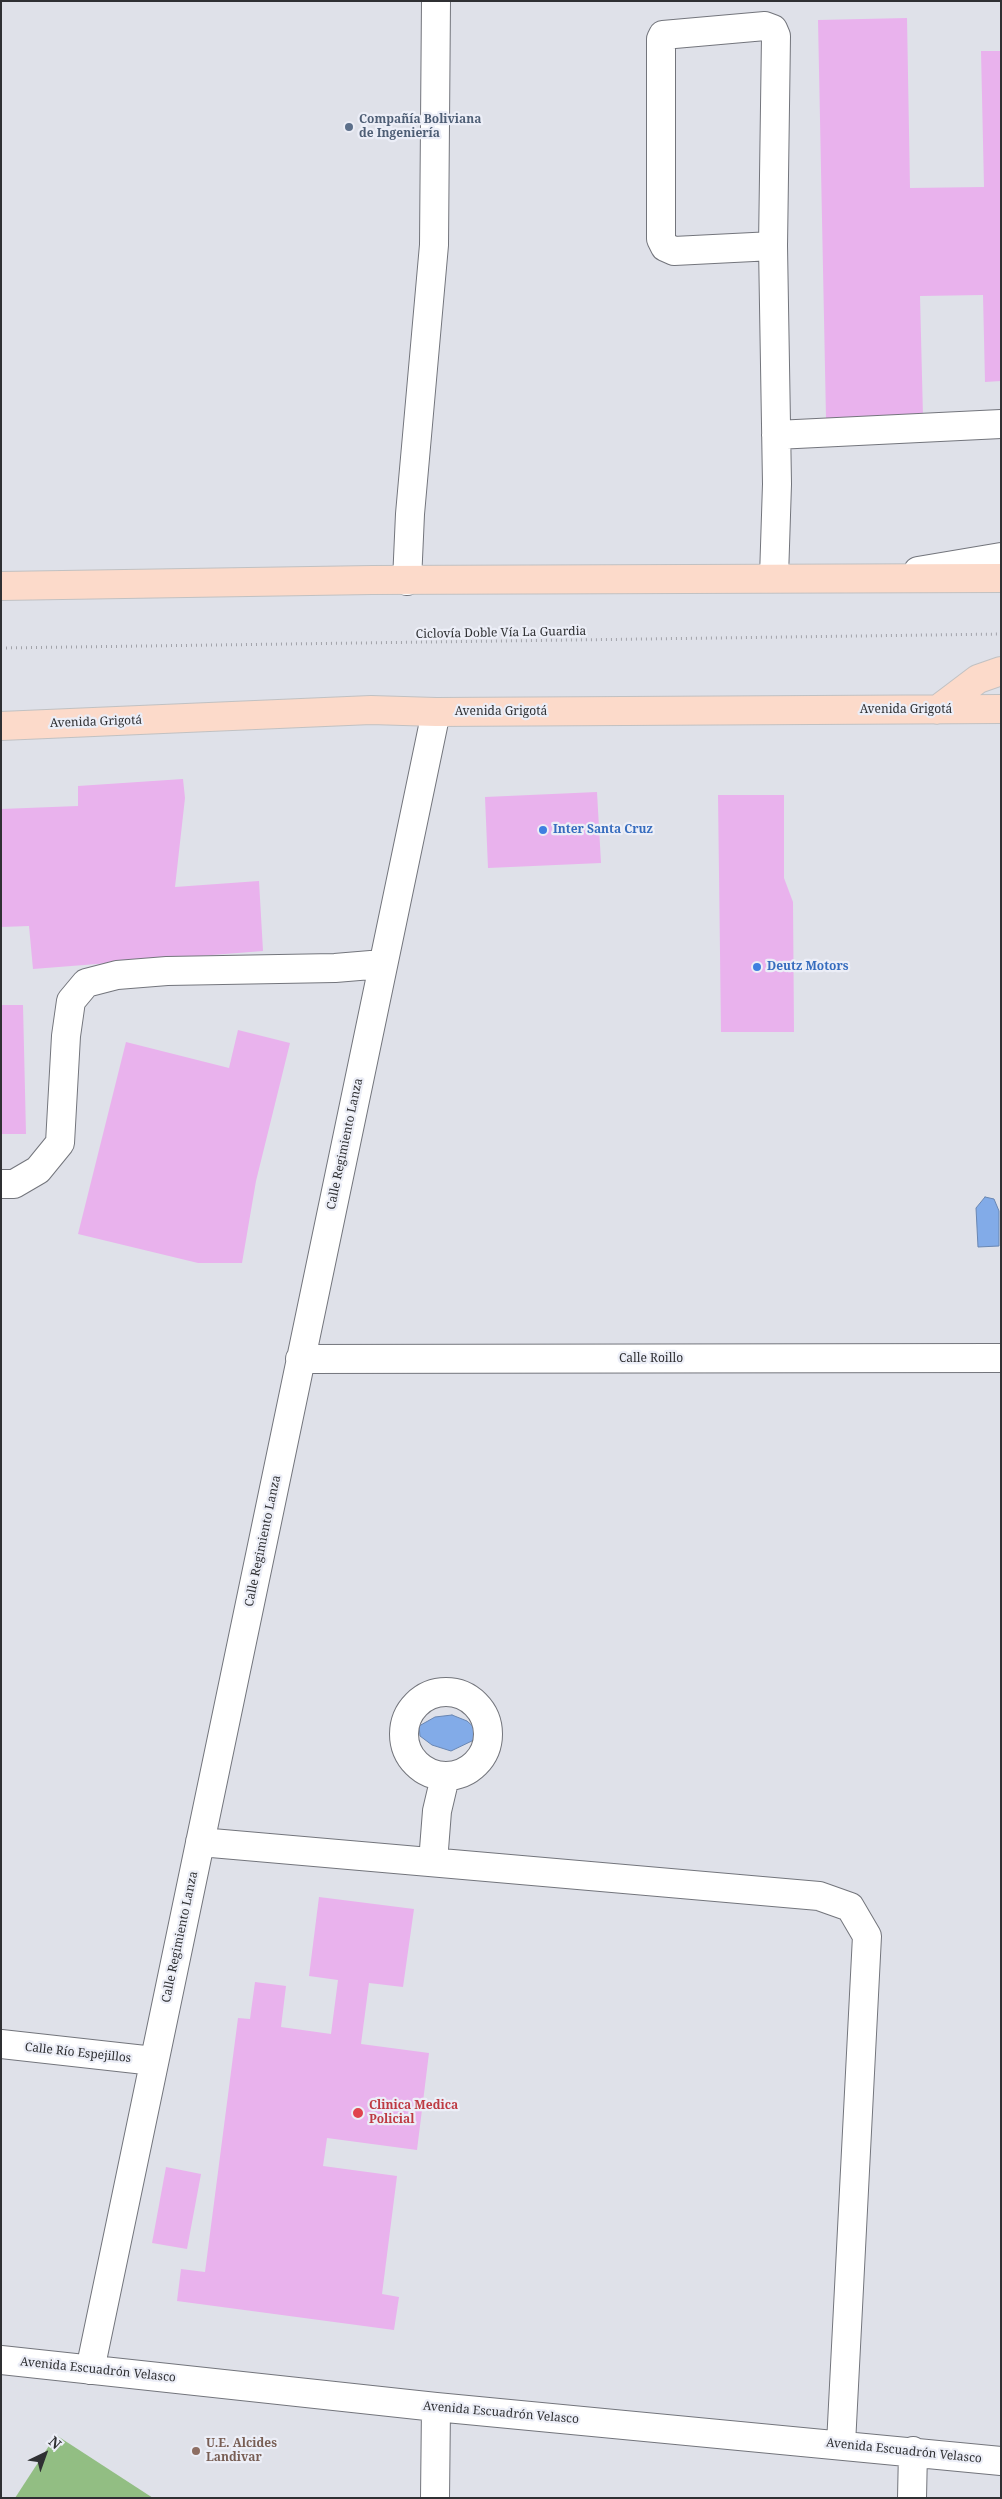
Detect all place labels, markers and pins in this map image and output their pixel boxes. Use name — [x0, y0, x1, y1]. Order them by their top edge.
place label: Compañía Boliviana de Ingeniería — [359, 113, 481, 141]
marker: Compañía Boliviana de Ingeniería — [343, 121, 355, 133]
place label: Inter Santa Cruz — [553, 823, 653, 837]
marker: Inter Santa Cruz — [537, 824, 549, 836]
place label: Deutz Motors — [767, 960, 848, 974]
marker: Deutz Motors — [751, 961, 763, 973]
place label: Clinica Medica Policial — [369, 2099, 458, 2127]
marker: Clinica Medica Policial — [351, 2106, 365, 2120]
place label: U.E. Alcides Landivar — [206, 2437, 277, 2465]
marker: U.E. Alcides Landivar — [190, 2445, 202, 2457]

